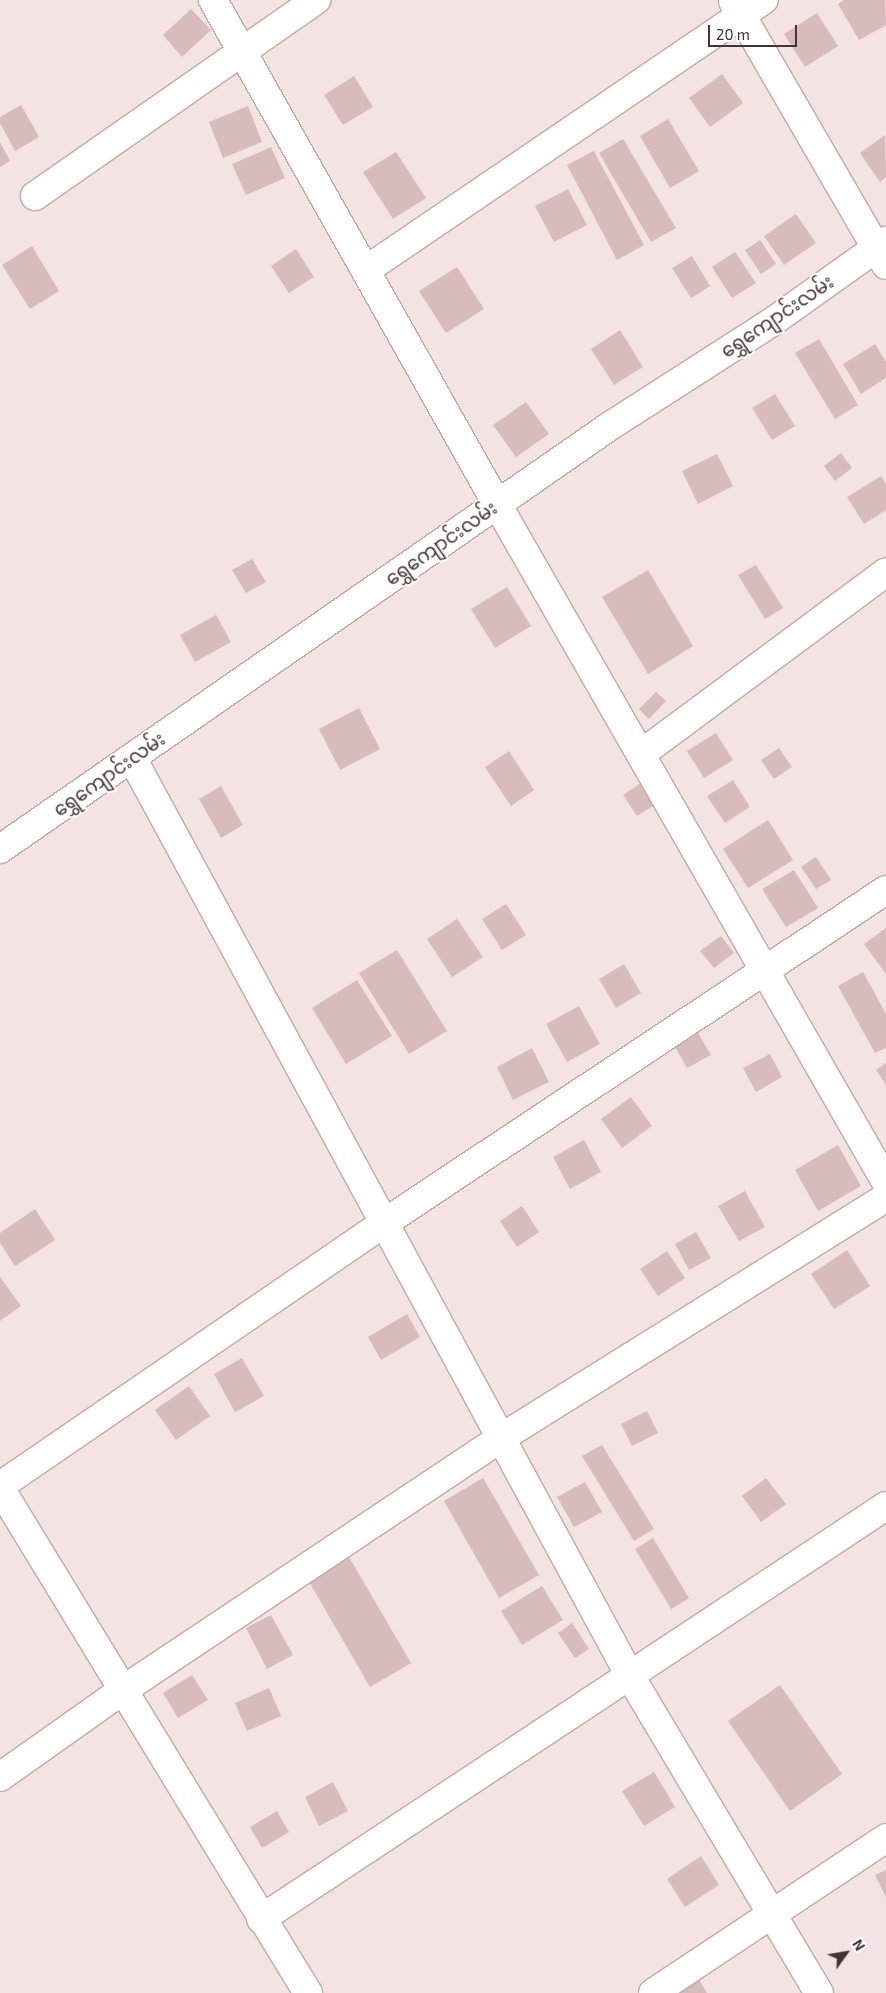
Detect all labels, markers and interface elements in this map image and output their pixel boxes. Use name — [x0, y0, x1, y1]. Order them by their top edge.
scale bar — [711, 15, 800, 47]
text: 20 m — [716, 25, 750, 43]
street label: ရွှေကျောင်းလမ်း — [716, 270, 838, 362]
street label: ရွှေကျောင်းလမ်း — [381, 496, 501, 590]
street label: ရွှေကျောင်းလမ်း — [49, 727, 169, 821]
north arrow — [821, 1928, 871, 1978]
text: N — [849, 1936, 869, 1954]

